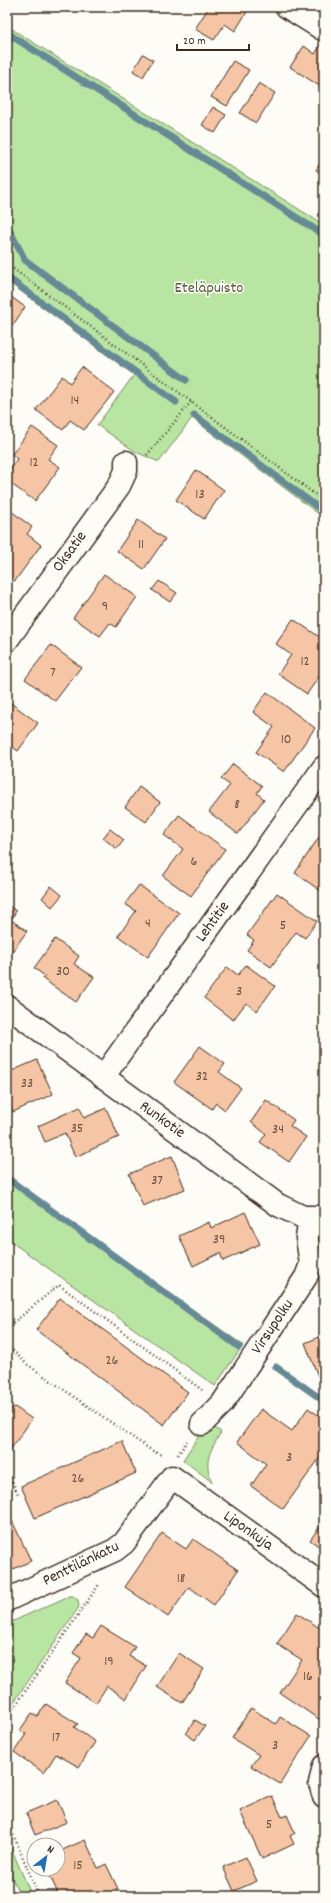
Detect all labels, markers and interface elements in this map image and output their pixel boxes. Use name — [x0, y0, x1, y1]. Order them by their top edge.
scale bar — [177, 26, 249, 52]
text: 20 m — [183, 33, 206, 50]
park label: Eteläpuisto — [175, 277, 243, 300]
house number: 14 — [71, 391, 79, 411]
house number: 12 — [29, 453, 39, 473]
house number: 13 — [195, 485, 205, 505]
street label: Oksatie — [47, 527, 93, 577]
house number: 11 — [138, 535, 144, 555]
house number: 9 — [102, 597, 108, 617]
house number: 12 — [300, 652, 310, 672]
house number: 7 — [50, 663, 56, 683]
house number: 10 — [281, 730, 291, 750]
house number: 8 — [234, 795, 240, 815]
house number: 6 — [191, 852, 198, 872]
street label: Lehtitie — [190, 897, 236, 947]
house number: 4 — [145, 914, 151, 934]
house number: 5 — [280, 916, 286, 936]
house number: 30 — [56, 962, 70, 982]
house number: 3 — [236, 982, 242, 1002]
house number: 32 — [196, 1067, 208, 1087]
house number: 33 — [21, 1074, 33, 1094]
street label: Runkotie — [134, 1096, 190, 1144]
house number: 35 — [71, 1119, 83, 1139]
house number: 34 — [272, 1120, 284, 1140]
house number: 37 — [151, 1171, 163, 1191]
house number: 39 — [213, 1230, 225, 1250]
street label: Virsupolku — [246, 1295, 300, 1359]
house number: 26 — [106, 1351, 119, 1371]
house number: 3 — [286, 1448, 292, 1468]
house number: 26 — [72, 1469, 85, 1489]
street label: Liponkuja — [218, 1505, 278, 1557]
street label: Penttilänkatu — [39, 1536, 123, 1592]
house number: 18 — [177, 1569, 186, 1589]
house number: 19 — [104, 1652, 114, 1672]
house number: 16 — [303, 1667, 313, 1687]
house number: 17 — [52, 1728, 60, 1748]
house number: 3 — [272, 1736, 278, 1756]
house number: 5 — [266, 1815, 272, 1835]
north arrow — [26, 1837, 66, 1877]
text: N — [44, 1842, 57, 1859]
house number: 15 — [73, 1856, 83, 1876]

